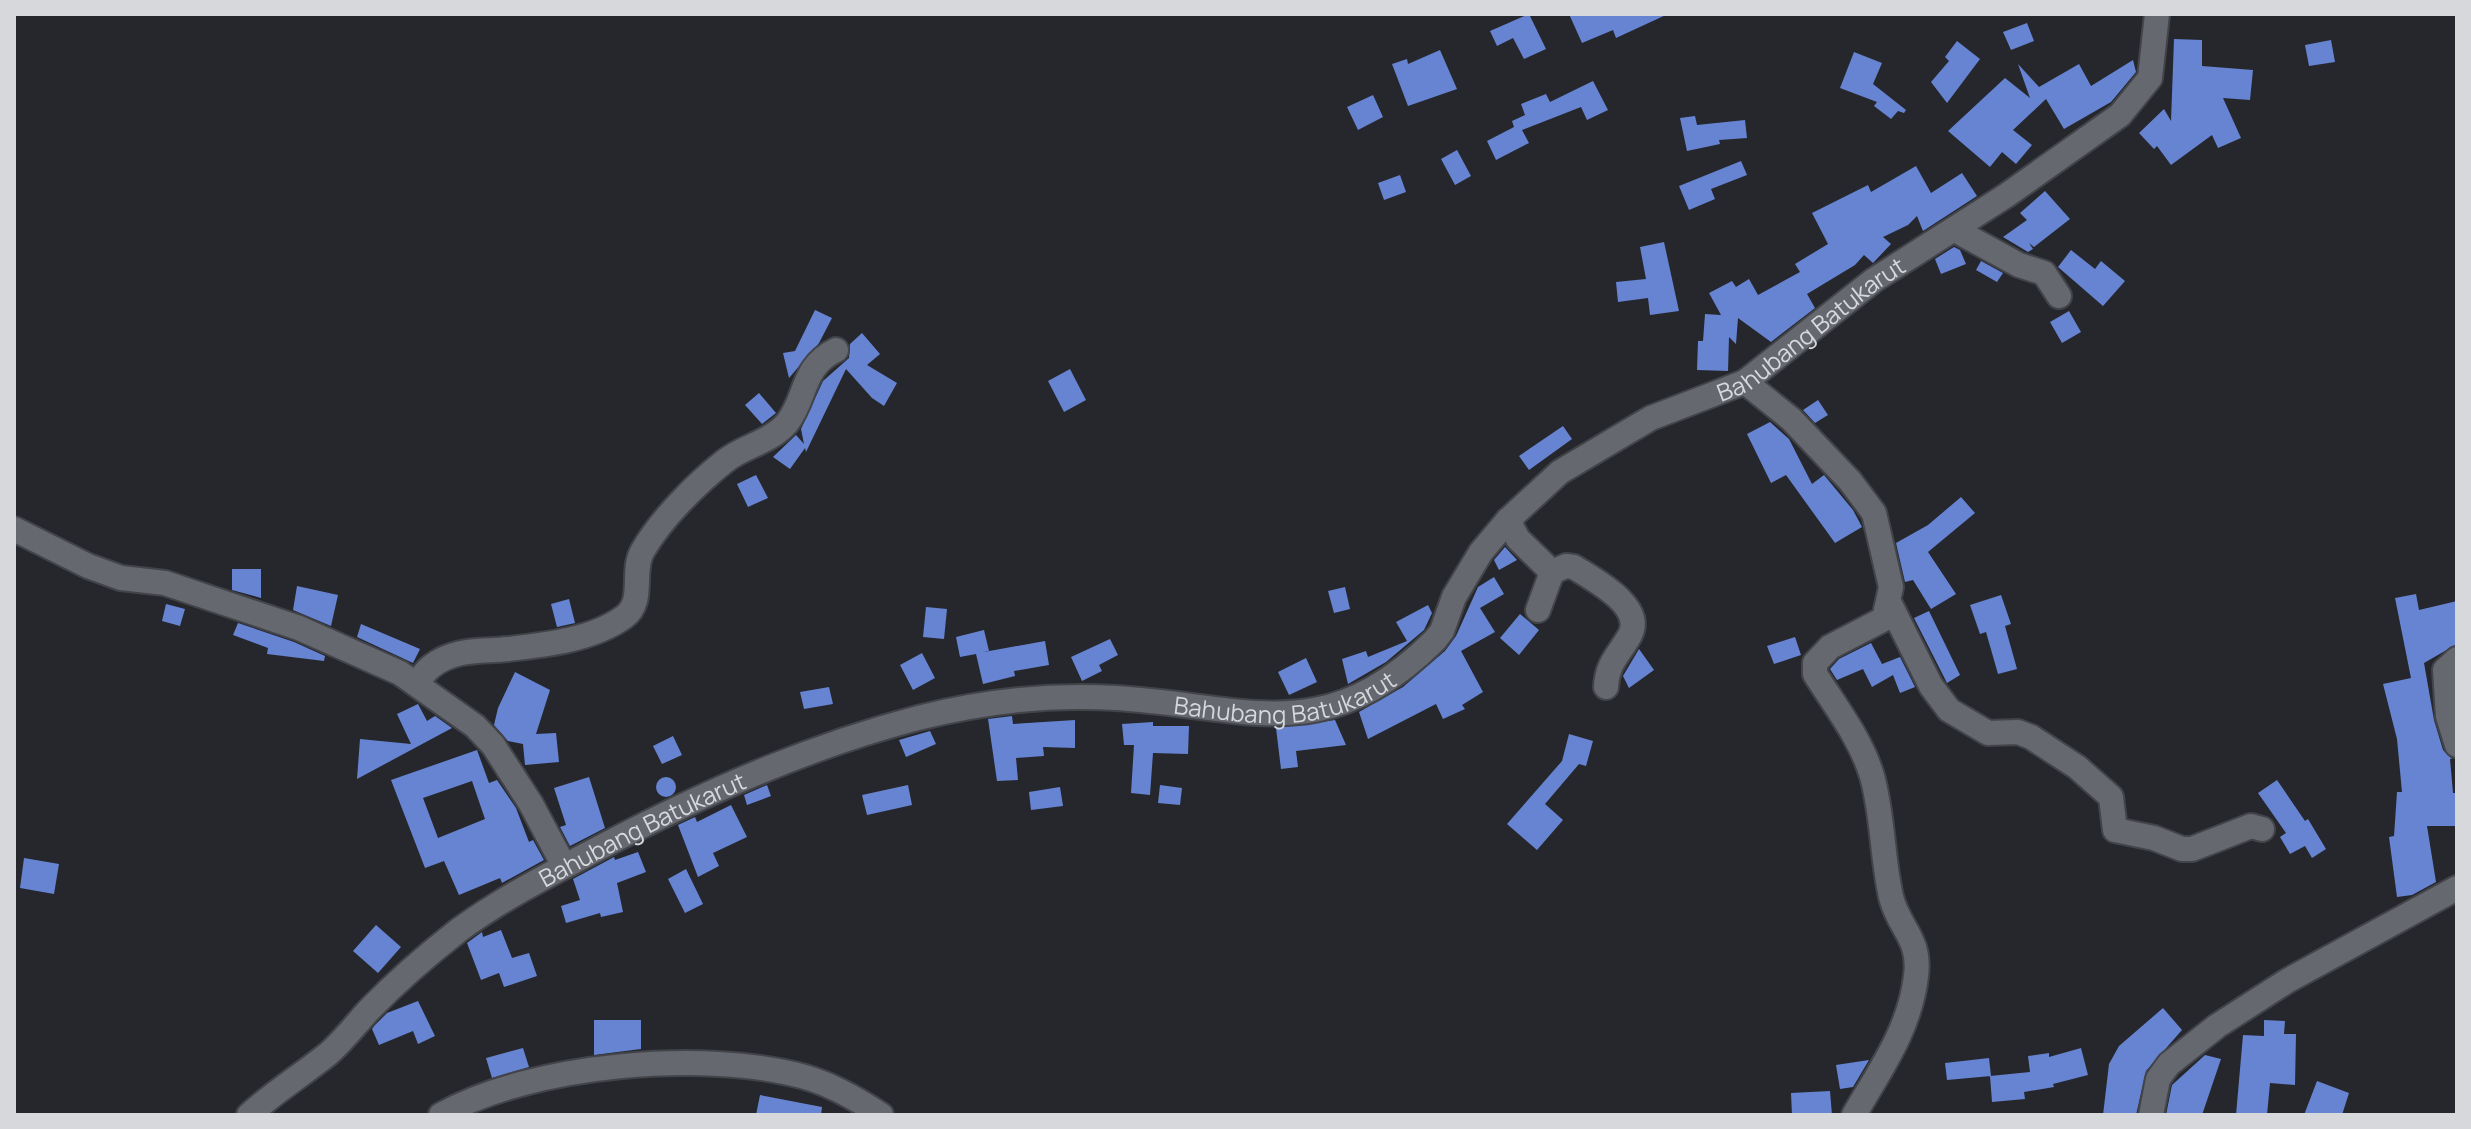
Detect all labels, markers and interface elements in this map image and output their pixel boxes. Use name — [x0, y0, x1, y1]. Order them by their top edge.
street label: Bahubang Batukarut — [1711, 248, 1911, 408]
street label: Bahubang Batukarut — [1172, 662, 1402, 730]
street label: Bahubang Batukarut — [532, 763, 750, 894]

